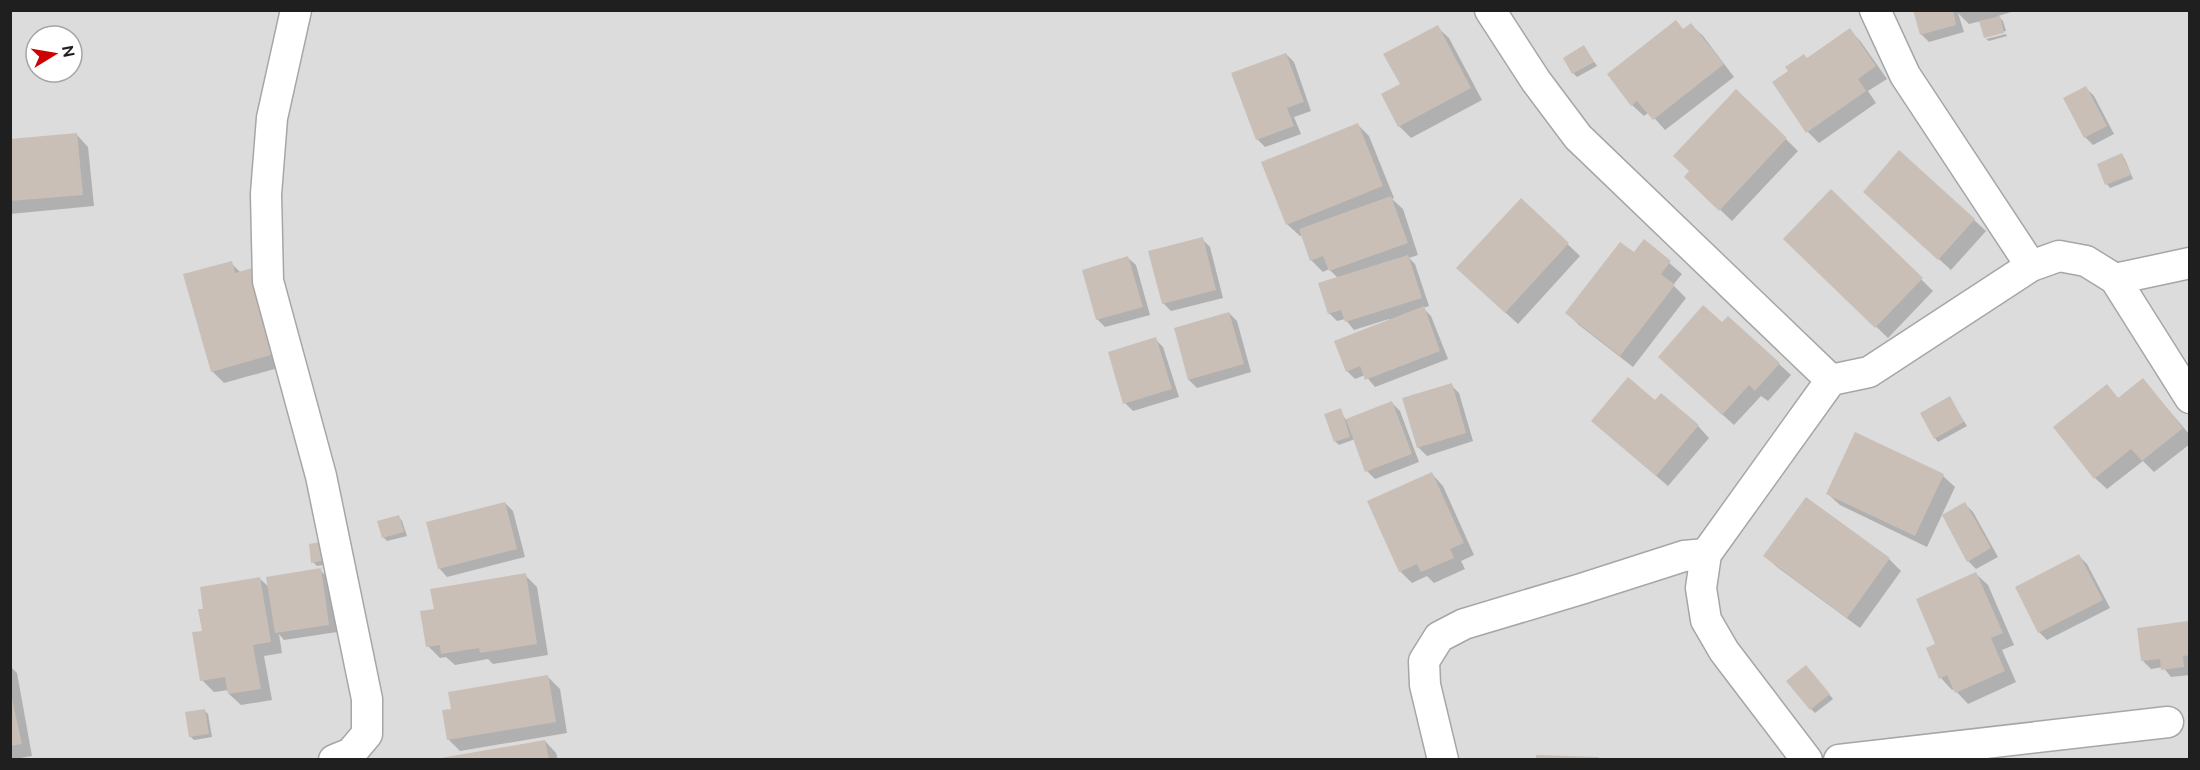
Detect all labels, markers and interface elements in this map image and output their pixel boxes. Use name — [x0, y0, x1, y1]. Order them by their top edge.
north arrow — [24, 24, 84, 84]
text: N — [59, 44, 79, 59]

